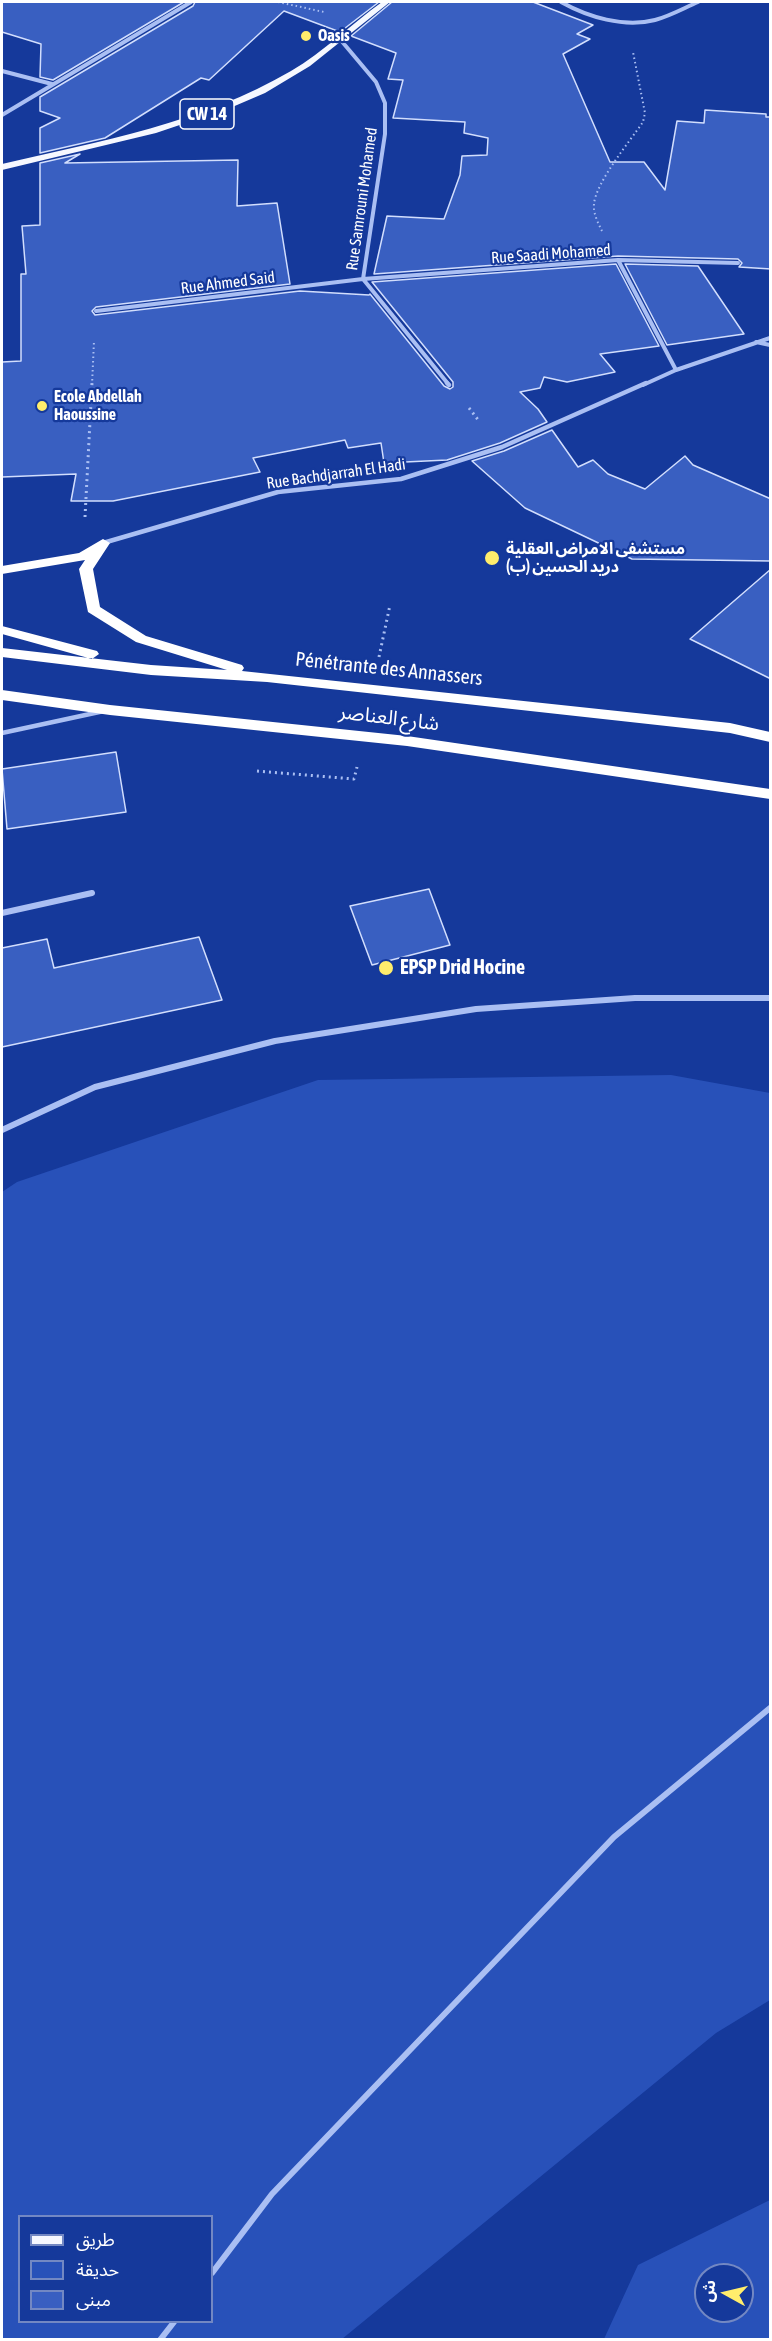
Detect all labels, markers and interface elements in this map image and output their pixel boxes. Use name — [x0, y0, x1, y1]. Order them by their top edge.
place label: Oasis — [318, 26, 350, 46]
marker: Oasis — [299, 29, 313, 43]
road number: CW 14 — [180, 99, 234, 129]
street label: Rue Samrouni Mohamed — [342, 126, 382, 272]
street label: Rue Saadi Mohamed — [490, 240, 612, 268]
street label: Rue Ahmed Said — [180, 268, 276, 298]
place label: Ecole Abdellah Haoussine — [54, 387, 142, 425]
marker: Ecole Abdellah Haoussine — [35, 399, 49, 413]
street label: Rue Bachdjarrah El Hadi — [265, 455, 407, 493]
place label: مستشفى الامراض العقلية دريد الحسين (ب) — [506, 539, 685, 577]
marker: مستشفى الامراض العقلية دريد الحسين (ب) — [483, 549, 501, 567]
street label: Pénétrante des Annassers — [294, 647, 484, 691]
street label: شارع العناصر — [338, 700, 440, 736]
place label: EPSP Drid Hocine — [400, 956, 525, 980]
marker: EPSP Drid Hocine — [377, 959, 395, 977]
legend — [18, 2215, 213, 2323]
text: طريق — [76, 2229, 115, 2250]
text: حديقة — [76, 2259, 119, 2280]
north arrow — [694, 2263, 754, 2323]
text: ش — [698, 2279, 719, 2303]
text: مبنى — [76, 2289, 111, 2310]

